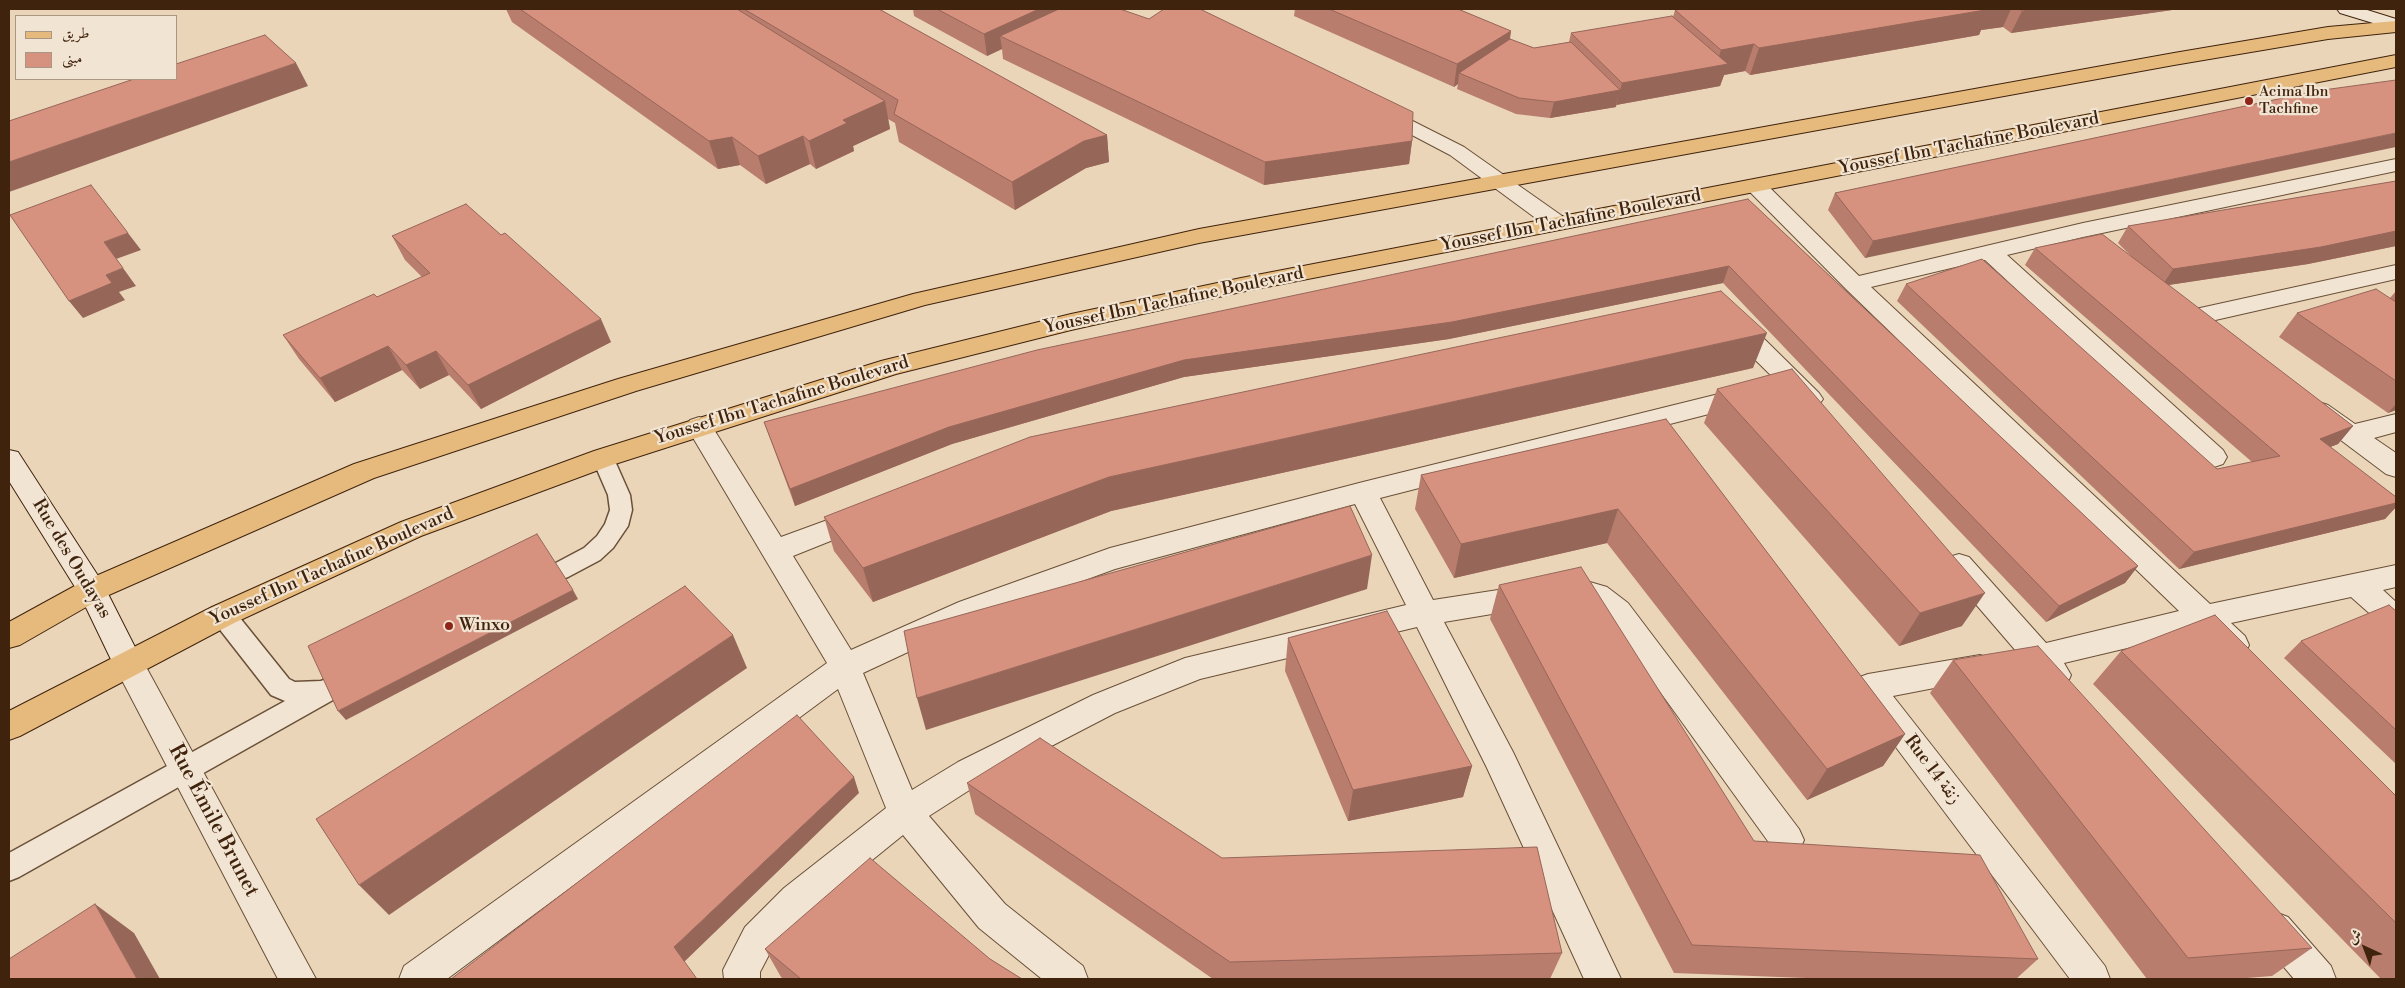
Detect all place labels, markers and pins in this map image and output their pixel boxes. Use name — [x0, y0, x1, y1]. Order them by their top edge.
place label: Acima Ibn Tachfine — [2259, 83, 2328, 118]
marker: Acima Ibn Tachfine — [2243, 95, 2255, 107]
place label: Winxo — [459, 615, 510, 637]
marker: Winxo — [443, 620, 455, 632]

